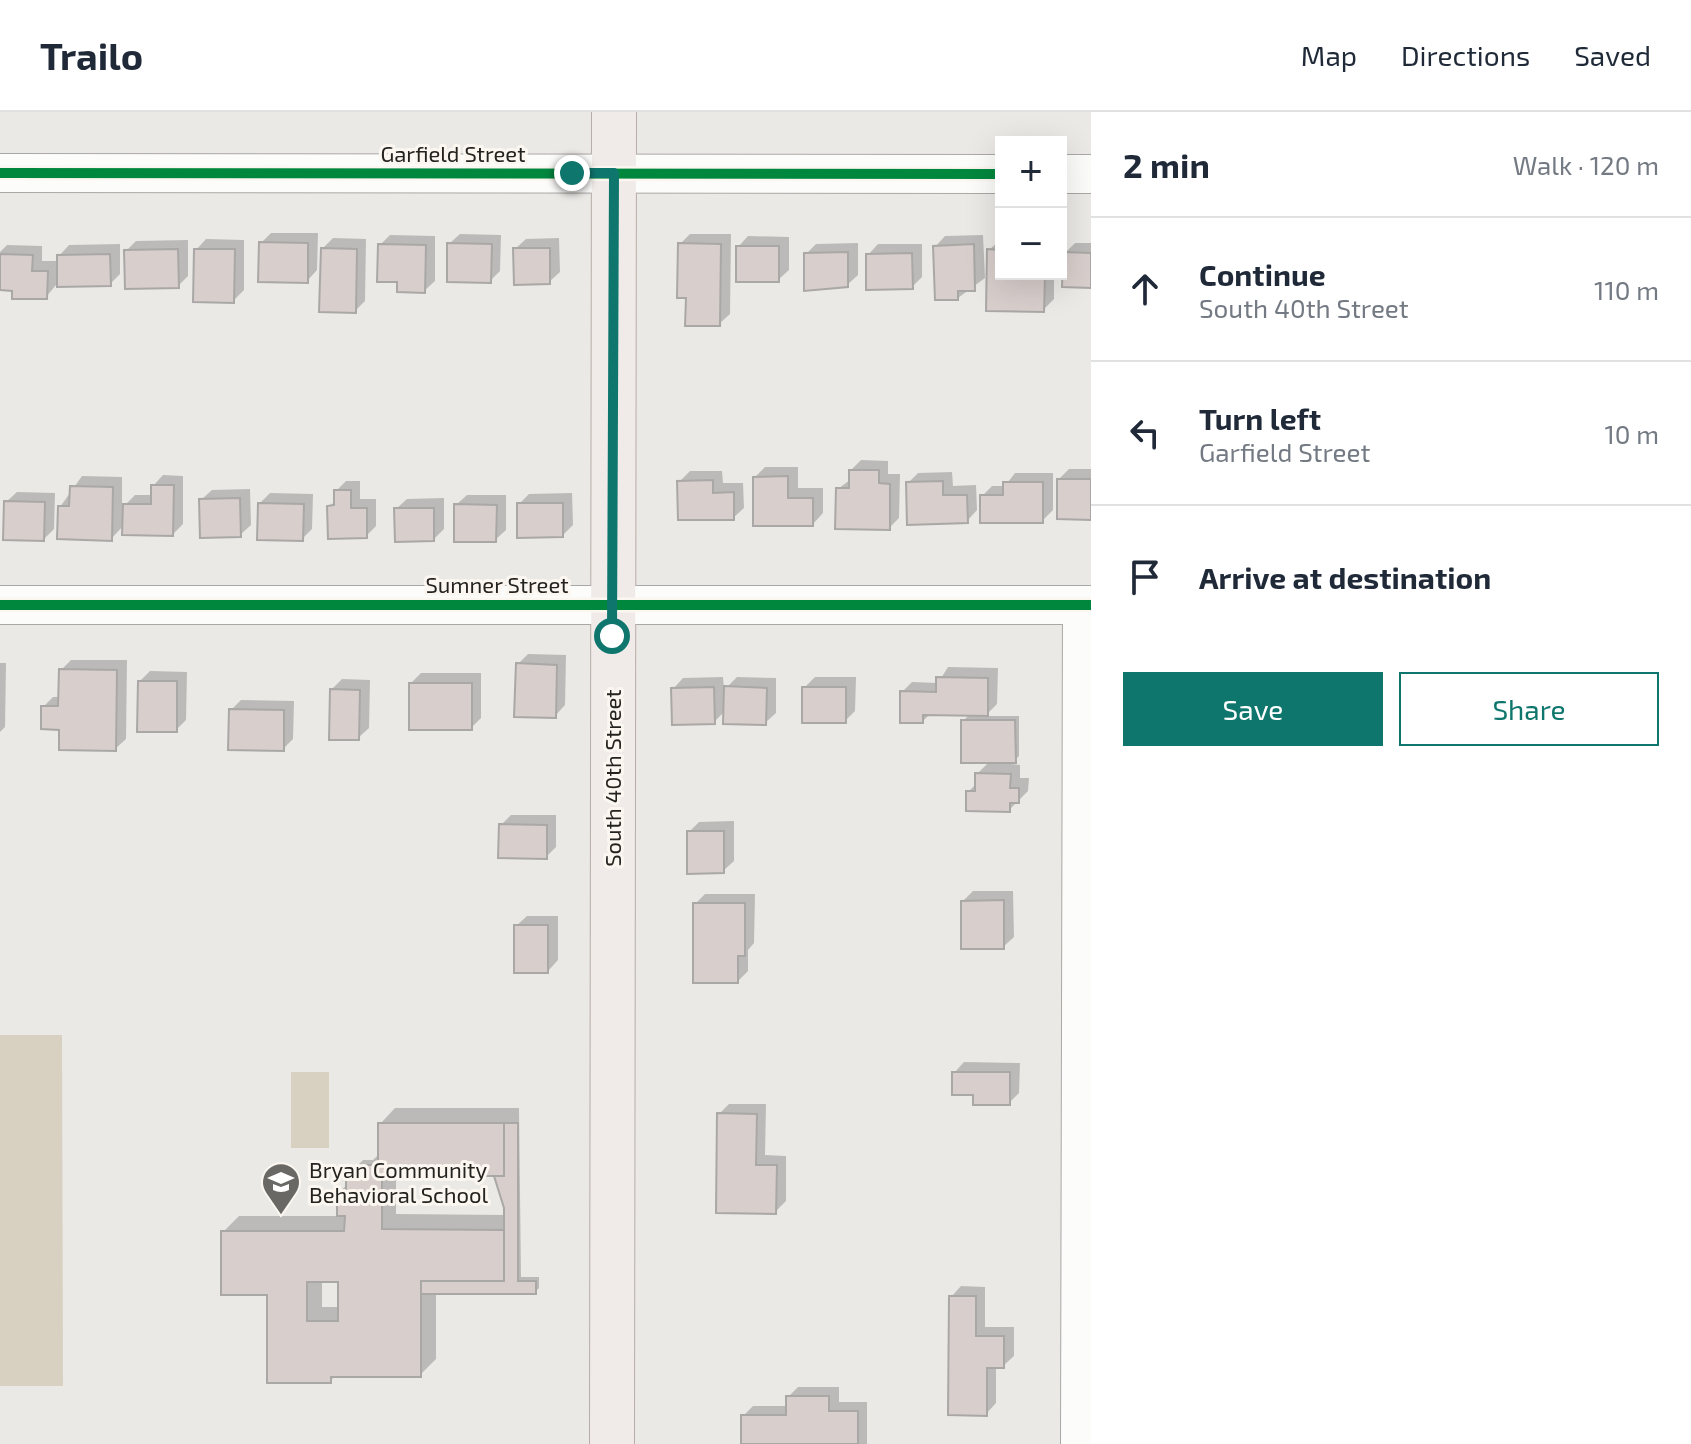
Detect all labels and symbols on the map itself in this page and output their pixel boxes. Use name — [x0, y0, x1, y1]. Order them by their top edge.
street label: Garfield Street — [380, 140, 526, 166]
route end — [554, 155, 590, 191]
street label: Sumner Street — [425, 571, 569, 597]
route start — [594, 618, 630, 654]
street label: South 40th Street — [599, 689, 625, 867]
place label: Bryan Community Behavioral School — [309, 1156, 489, 1207]
school or university icon: Bryan Community Behavioral School — [260, 1161, 302, 1216]

